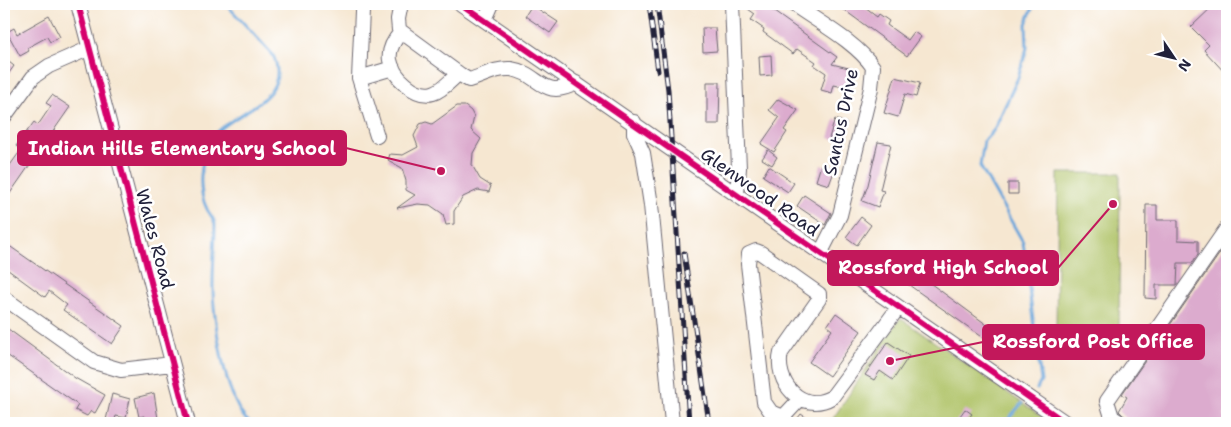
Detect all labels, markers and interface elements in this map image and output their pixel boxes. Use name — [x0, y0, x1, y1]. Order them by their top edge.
north arrow — [1148, 32, 1198, 82]
text: N — [1174, 56, 1195, 75]
street label: Santus Drive — [818, 66, 864, 178]
callout: Indian Hills Elementary School — [18, 131, 346, 165]
text: Indian Hills Elementary School — [28, 136, 337, 161]
street label: Glenwood Road — [696, 142, 824, 242]
street label: Wales Road — [130, 186, 180, 292]
callout: Rossford High School — [828, 251, 1058, 285]
text: Rossford High School — [838, 255, 1048, 280]
callout: Rossford Post Office — [983, 325, 1204, 359]
text: Rossford Post Office — [992, 329, 1194, 354]

